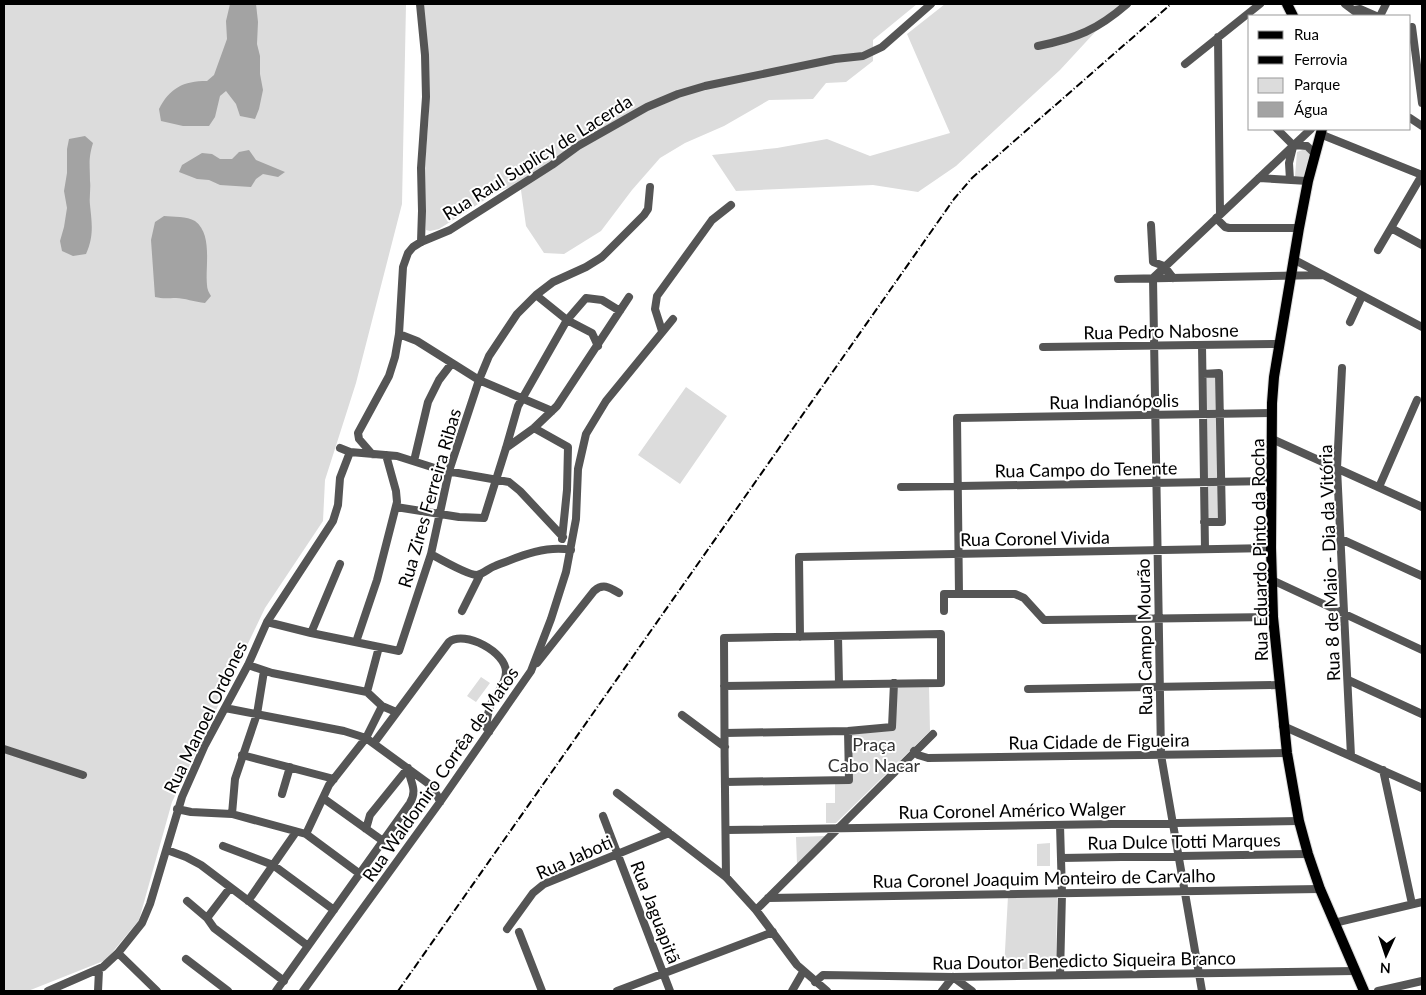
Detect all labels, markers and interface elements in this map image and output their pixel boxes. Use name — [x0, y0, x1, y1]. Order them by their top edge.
legend — [1248, 15, 1411, 130]
text: Rua — [1294, 25, 1319, 43]
text: Ferrovia — [1294, 50, 1347, 68]
text: Parque — [1294, 75, 1340, 93]
street label: Rua Raul Suplicy de Lacerda — [438, 90, 636, 224]
text: Água — [1294, 100, 1328, 118]
street label: Rua Pedro Nabosne — [1083, 319, 1239, 343]
street label: Rua Indianópolis — [1049, 389, 1179, 413]
street label: Rua Zires Ferreira Ribas — [393, 406, 465, 590]
street label: Rua Eduardo Pinto da Rocha — [1246, 438, 1272, 662]
street label: Rua 8 de Maio - Dia da Vitória — [1314, 444, 1344, 682]
street label: Rua Campo do Tenente — [994, 456, 1178, 482]
street label: Rua Coronel Vivida — [960, 526, 1110, 550]
street label: Rua Campo Mourão — [1132, 558, 1156, 716]
street label: Rua Manoel Ordones — [159, 637, 251, 797]
street label: Rua Waldomiro Corrêa de Matos — [357, 662, 523, 886]
street label: Rua Cidade de Figueira — [1008, 728, 1190, 754]
park label: Praça Cabo Nacar — [828, 733, 921, 776]
street label: Rua Coronel Américo Walger — [898, 797, 1126, 823]
street label: Rua Dulce Totti Marques — [1087, 828, 1281, 854]
street label: Rua Jaboti — [532, 830, 616, 884]
street label: Rua Jaguapitã — [626, 857, 686, 967]
street label: Rua Coronel Joaquim Monteiro de Carvalho — [872, 864, 1216, 892]
north arrow — [1361, 930, 1411, 980]
street label: Rua Doutor Benedicto Siqueira Branco — [932, 946, 1236, 974]
text: N — [1379, 960, 1391, 977]

